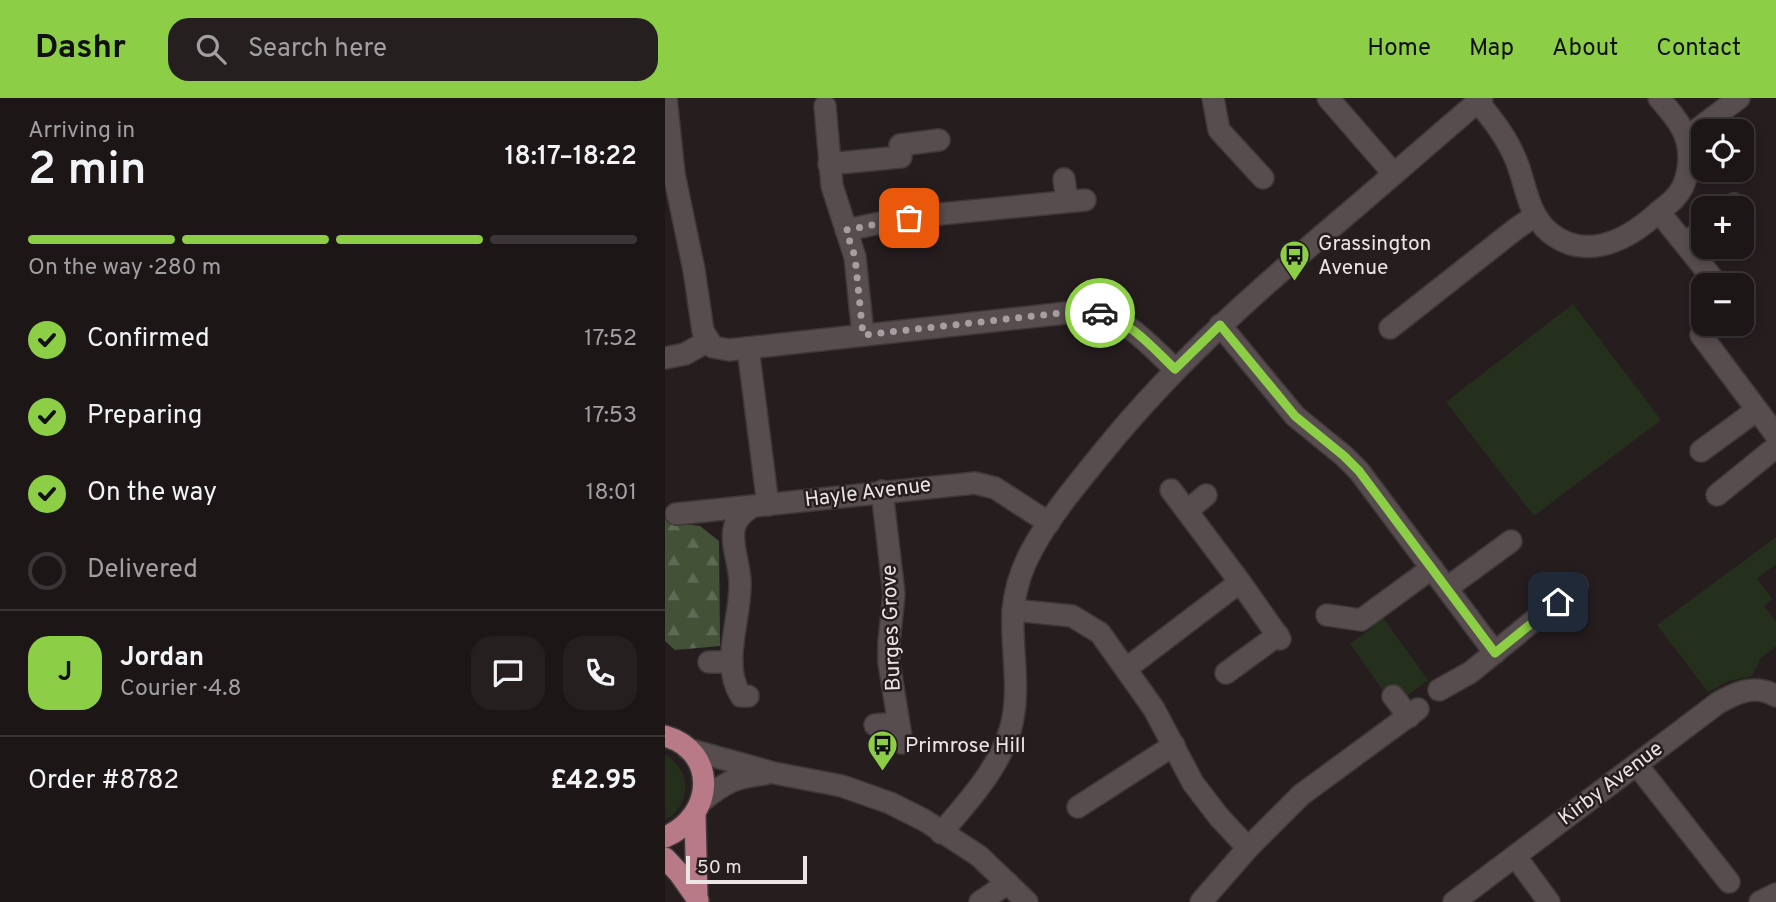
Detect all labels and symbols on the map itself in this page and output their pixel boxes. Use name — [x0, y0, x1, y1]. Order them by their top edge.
pin — [879, 188, 939, 248]
place label: Grassington Avenue — [1318, 231, 1431, 282]
bus stop icon: Grassington Avenue — [1278, 239, 1312, 283]
courier — [1065, 278, 1135, 348]
street label: Hayle Avenue — [803, 472, 933, 514]
street label: Burges Grove — [876, 564, 908, 692]
pin — [1528, 572, 1588, 632]
bus stop icon: Primrose Hill — [865, 729, 899, 773]
place label: Primrose Hill — [905, 733, 1026, 760]
street label: Kirby Avenue — [1553, 736, 1669, 832]
scale bar — [686, 853, 807, 885]

